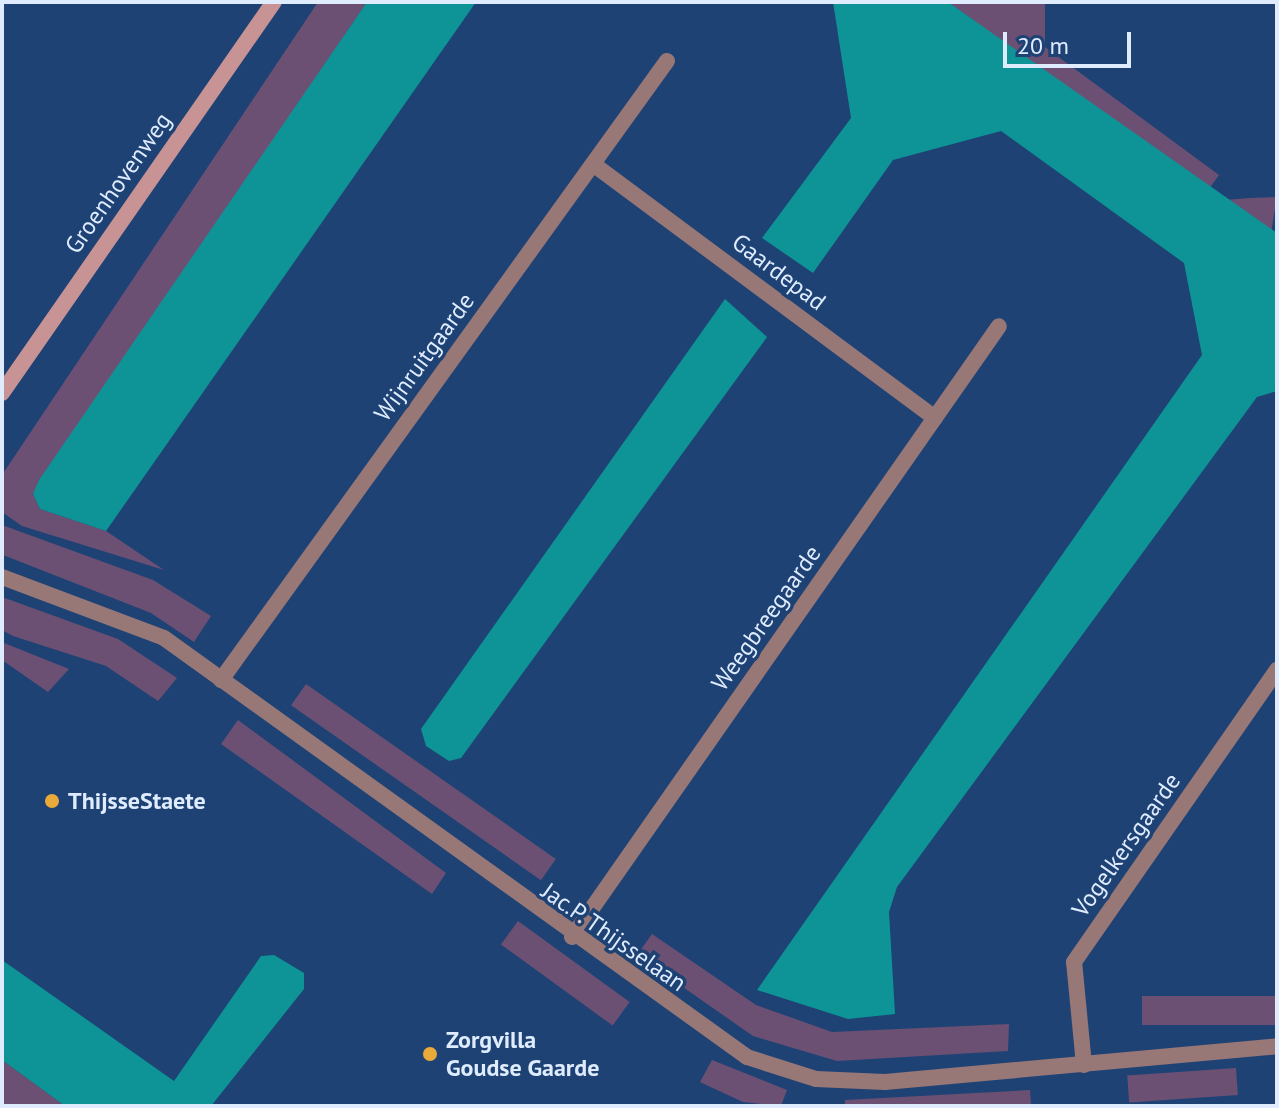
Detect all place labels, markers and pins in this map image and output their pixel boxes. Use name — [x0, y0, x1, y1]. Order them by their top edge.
place label: ThijsseStaete — [68, 787, 206, 815]
marker: ThijsseStaete — [43, 792, 61, 810]
place label: Zorgvilla Goudse Gaarde — [446, 1026, 600, 1082]
marker: Zorgvilla Goudse Gaarde — [421, 1045, 439, 1063]

